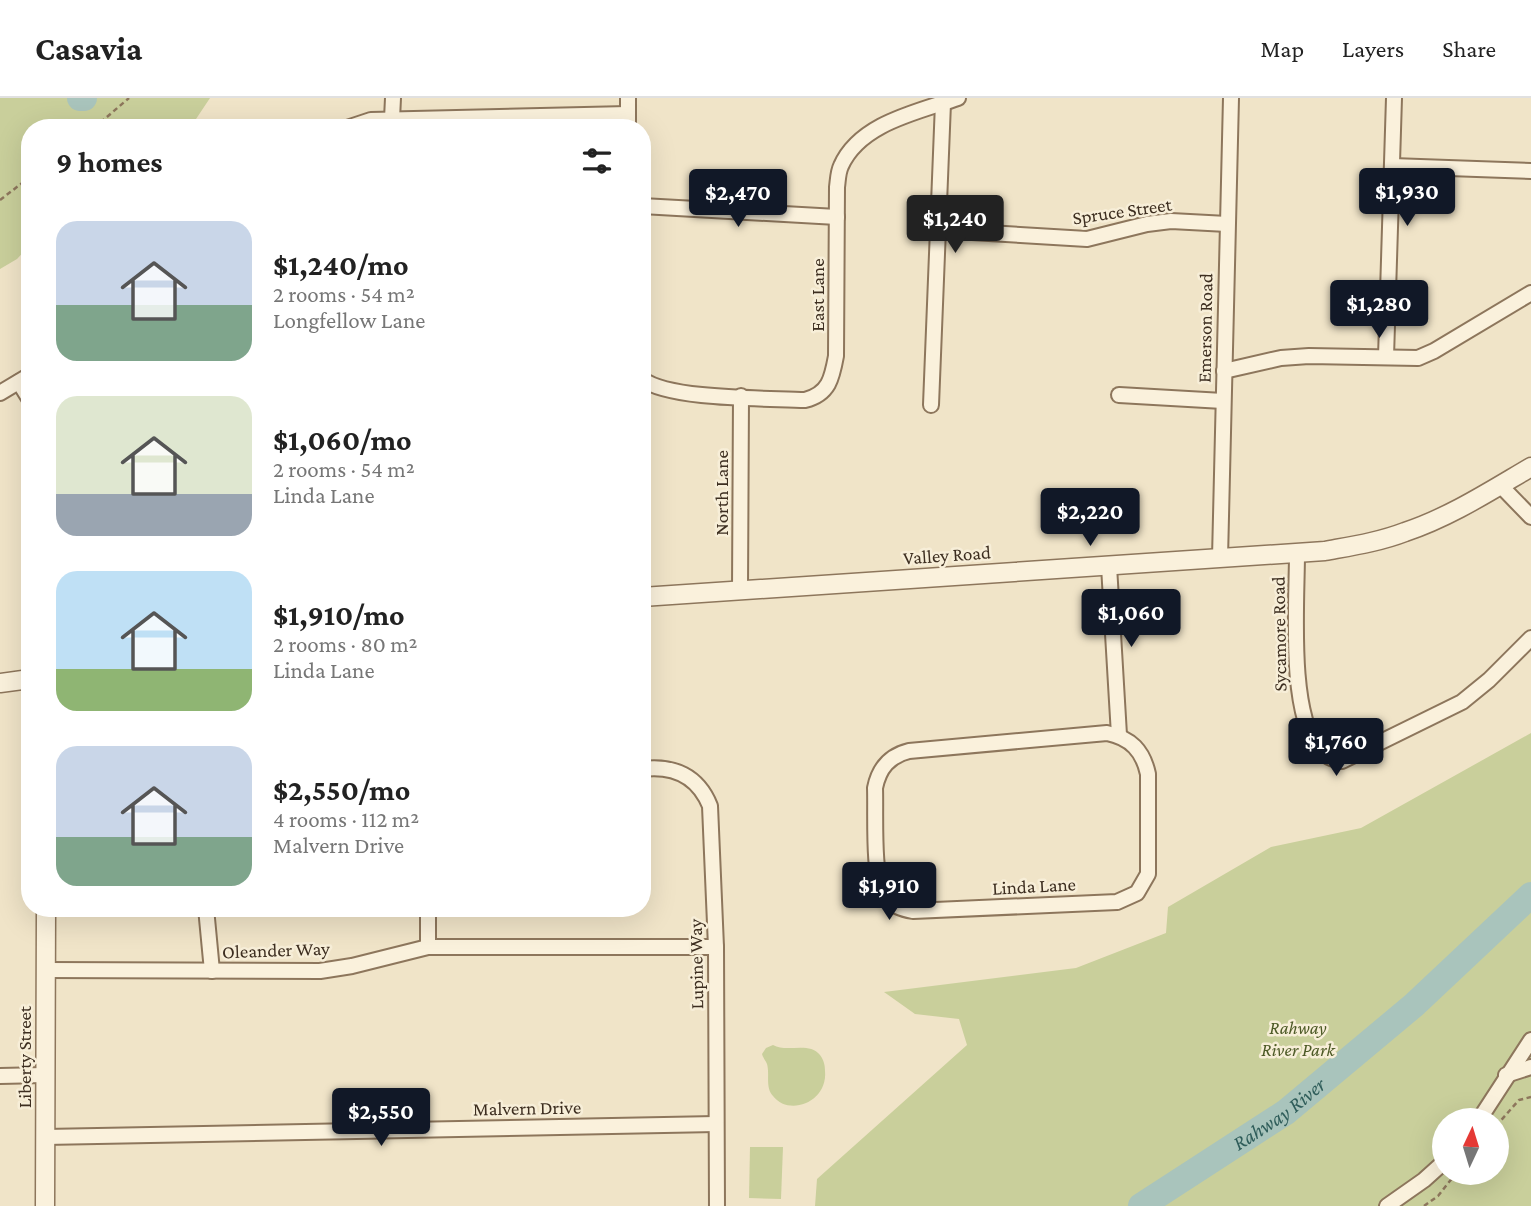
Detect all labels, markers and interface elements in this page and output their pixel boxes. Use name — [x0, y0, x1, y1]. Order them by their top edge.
text: Casavia — [35, 30, 142, 67]
text: Map — [1260, 35, 1304, 62]
text: Layers — [1342, 35, 1404, 62]
text: Share — [1442, 35, 1496, 62]
icon: filters — [578, 142, 616, 180]
text: 9 homes — [56, 145, 163, 178]
pin: $1,930 — [1350, 169, 1464, 228]
pin: $2,470 — [681, 170, 795, 229]
text: $1,930 — [1375, 178, 1439, 204]
text: $2,470 — [705, 179, 771, 205]
street label: Spruce Street — [1071, 194, 1174, 228]
pin: $1,240 — [898, 195, 1012, 255]
text: $1,240 — [923, 205, 987, 231]
text: $1,240/mo — [273, 248, 409, 281]
icon: home — [112, 249, 196, 333]
street label: East Lane — [807, 258, 828, 332]
street label: Emerson Road — [1194, 273, 1216, 383]
pin: $1,280 — [1322, 280, 1436, 340]
text: 2 rooms · 54 m² — [273, 281, 415, 307]
text: $1,280 — [1346, 290, 1412, 316]
text: Longfellow Lane — [273, 307, 425, 333]
text: $1,060/mo — [273, 423, 412, 456]
icon: home — [112, 424, 196, 508]
street label: North Lane — [711, 450, 732, 536]
text: 2 rooms · 54 m² — [273, 456, 415, 482]
text: Linda Lane — [273, 482, 375, 508]
pin: $2,220 — [1033, 489, 1147, 548]
text: $2,220 — [1057, 498, 1123, 524]
street label: Valley Road — [902, 541, 992, 569]
street label: Sycamore Road — [1267, 576, 1291, 692]
pin: $1,060 — [1074, 589, 1188, 649]
text: $1,910/mo — [273, 598, 405, 631]
icon: home — [112, 599, 196, 683]
text: $1,060 — [1098, 599, 1164, 625]
text: 2 rooms · 80 m² — [273, 631, 418, 657]
text: Linda Lane — [273, 657, 375, 683]
pin: $1,760 — [1279, 718, 1393, 778]
text: $1,760 — [1304, 728, 1368, 754]
text: $2,550/mo — [273, 773, 410, 806]
icon: home — [112, 774, 196, 858]
text: 4 rooms · 112 m² — [273, 806, 419, 832]
text: Malvern Drive — [273, 832, 404, 858]
pin: $1,910 — [832, 862, 946, 922]
text: $1,910 — [858, 872, 920, 898]
street label: Linda Lane — [992, 873, 1076, 899]
street label: Lupine Way — [685, 918, 707, 1009]
street label: Oleander Way — [222, 938, 330, 962]
street label: Liberty Street — [14, 1005, 35, 1108]
park label: Rahway River Park — [1261, 1017, 1336, 1060]
water label: Rahway River — [1228, 1072, 1331, 1155]
pin: $2,550 — [324, 1088, 438, 1148]
street label: Malvern Drive — [473, 1097, 581, 1119]
text: $2,550 — [348, 1098, 414, 1124]
north arrow — [1432, 1108, 1508, 1185]
map controls — [1432, 1108, 1509, 1185]

